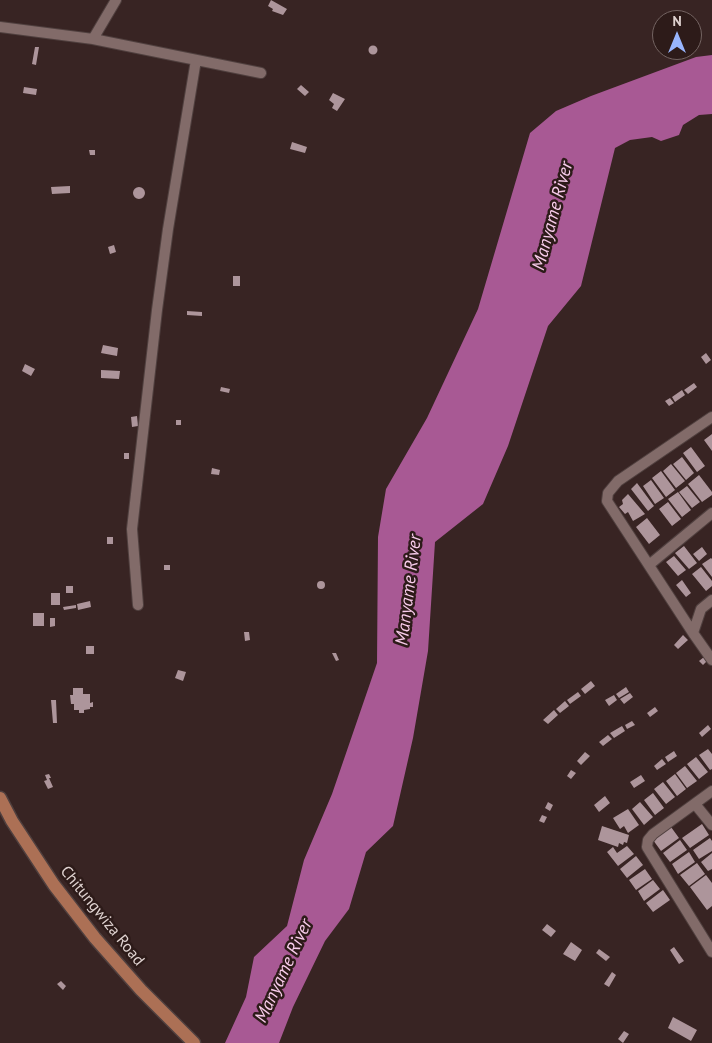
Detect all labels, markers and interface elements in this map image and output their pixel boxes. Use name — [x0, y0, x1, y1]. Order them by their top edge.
north arrow — [652, 10, 702, 60]
text: N — [672, 12, 682, 30]
water label: Manyame River — [528, 159, 578, 273]
water label: Manyame River — [391, 533, 427, 647]
street label: Chitungwiza Road — [56, 862, 148, 970]
water label: Manyame River — [251, 916, 317, 1026]

